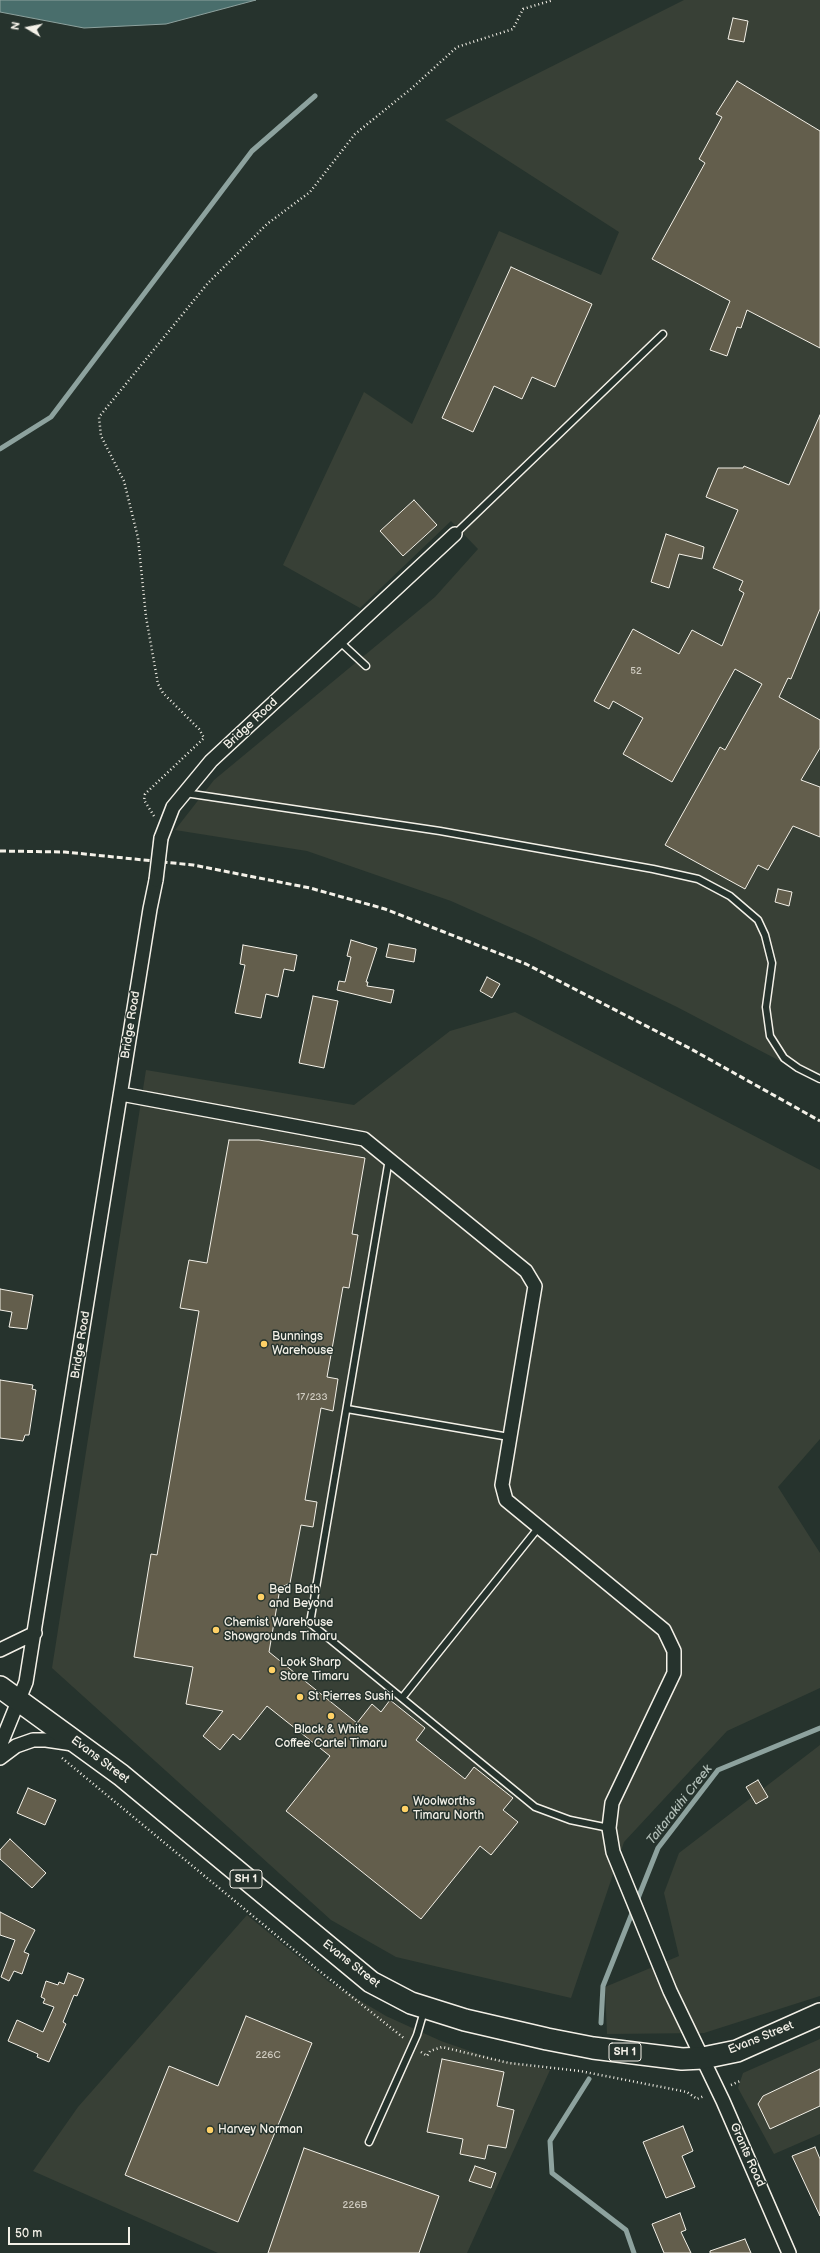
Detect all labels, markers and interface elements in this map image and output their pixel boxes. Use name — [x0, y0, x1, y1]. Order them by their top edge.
north arrow — [8, 8, 48, 48]
text: N — [9, 21, 23, 31]
house number: 52 — [630, 665, 642, 677]
street label: Bridge Road — [221, 695, 281, 753]
street label: Bridge Road — [119, 990, 143, 1060]
street label: Bridge Road — [69, 1310, 93, 1380]
place label: Bunnings Warehouse — [272, 1330, 333, 1358]
marker: Bunnings Warehouse — [259, 1339, 269, 1349]
house number: 17/233 — [296, 1391, 328, 1403]
place label: Bed Bath and Beyond — [269, 1583, 333, 1611]
marker: Bed Bath and Beyond — [256, 1592, 266, 1602]
place label: Chemist Warehouse Showgrounds Timaru — [224, 1616, 337, 1644]
marker: Chemist Warehouse Showgrounds Timaru — [211, 1625, 221, 1635]
place label: Look Sharp Store Timaru — [280, 1656, 349, 1684]
marker: Look Sharp Store Timaru — [267, 1665, 277, 1675]
place label: St Pierres Sushi — [308, 1690, 394, 1704]
marker: St Pierres Sushi — [295, 1692, 305, 1702]
marker: Black & White Coffee Cartel Timaru — [326, 1711, 336, 1721]
place label: Black & White Coffee Cartel Timaru — [275, 1723, 387, 1751]
street label: Evans Street — [68, 1733, 132, 1787]
water label: Taitarakihi Creek — [644, 1762, 716, 1848]
place label: Woolworths Timaru North — [413, 1795, 484, 1823]
marker: Woolworths Timaru North — [400, 1804, 410, 1814]
road number: SH 1 — [230, 1870, 262, 1888]
street label: Evans Street — [319, 1937, 383, 1991]
street label: Evans Street — [726, 2018, 796, 2058]
road number: SH 1 — [609, 2043, 641, 2061]
house number: 226C — [255, 2049, 281, 2061]
street label: Grants Road — [727, 2121, 767, 2189]
place label: Harvey Norman — [218, 2123, 303, 2137]
marker: Harvey Norman — [205, 2125, 215, 2135]
house number: 226B — [343, 2199, 367, 2211]
scale bar — [10, 2219, 132, 2245]
text: 50 m — [15, 2226, 42, 2241]

